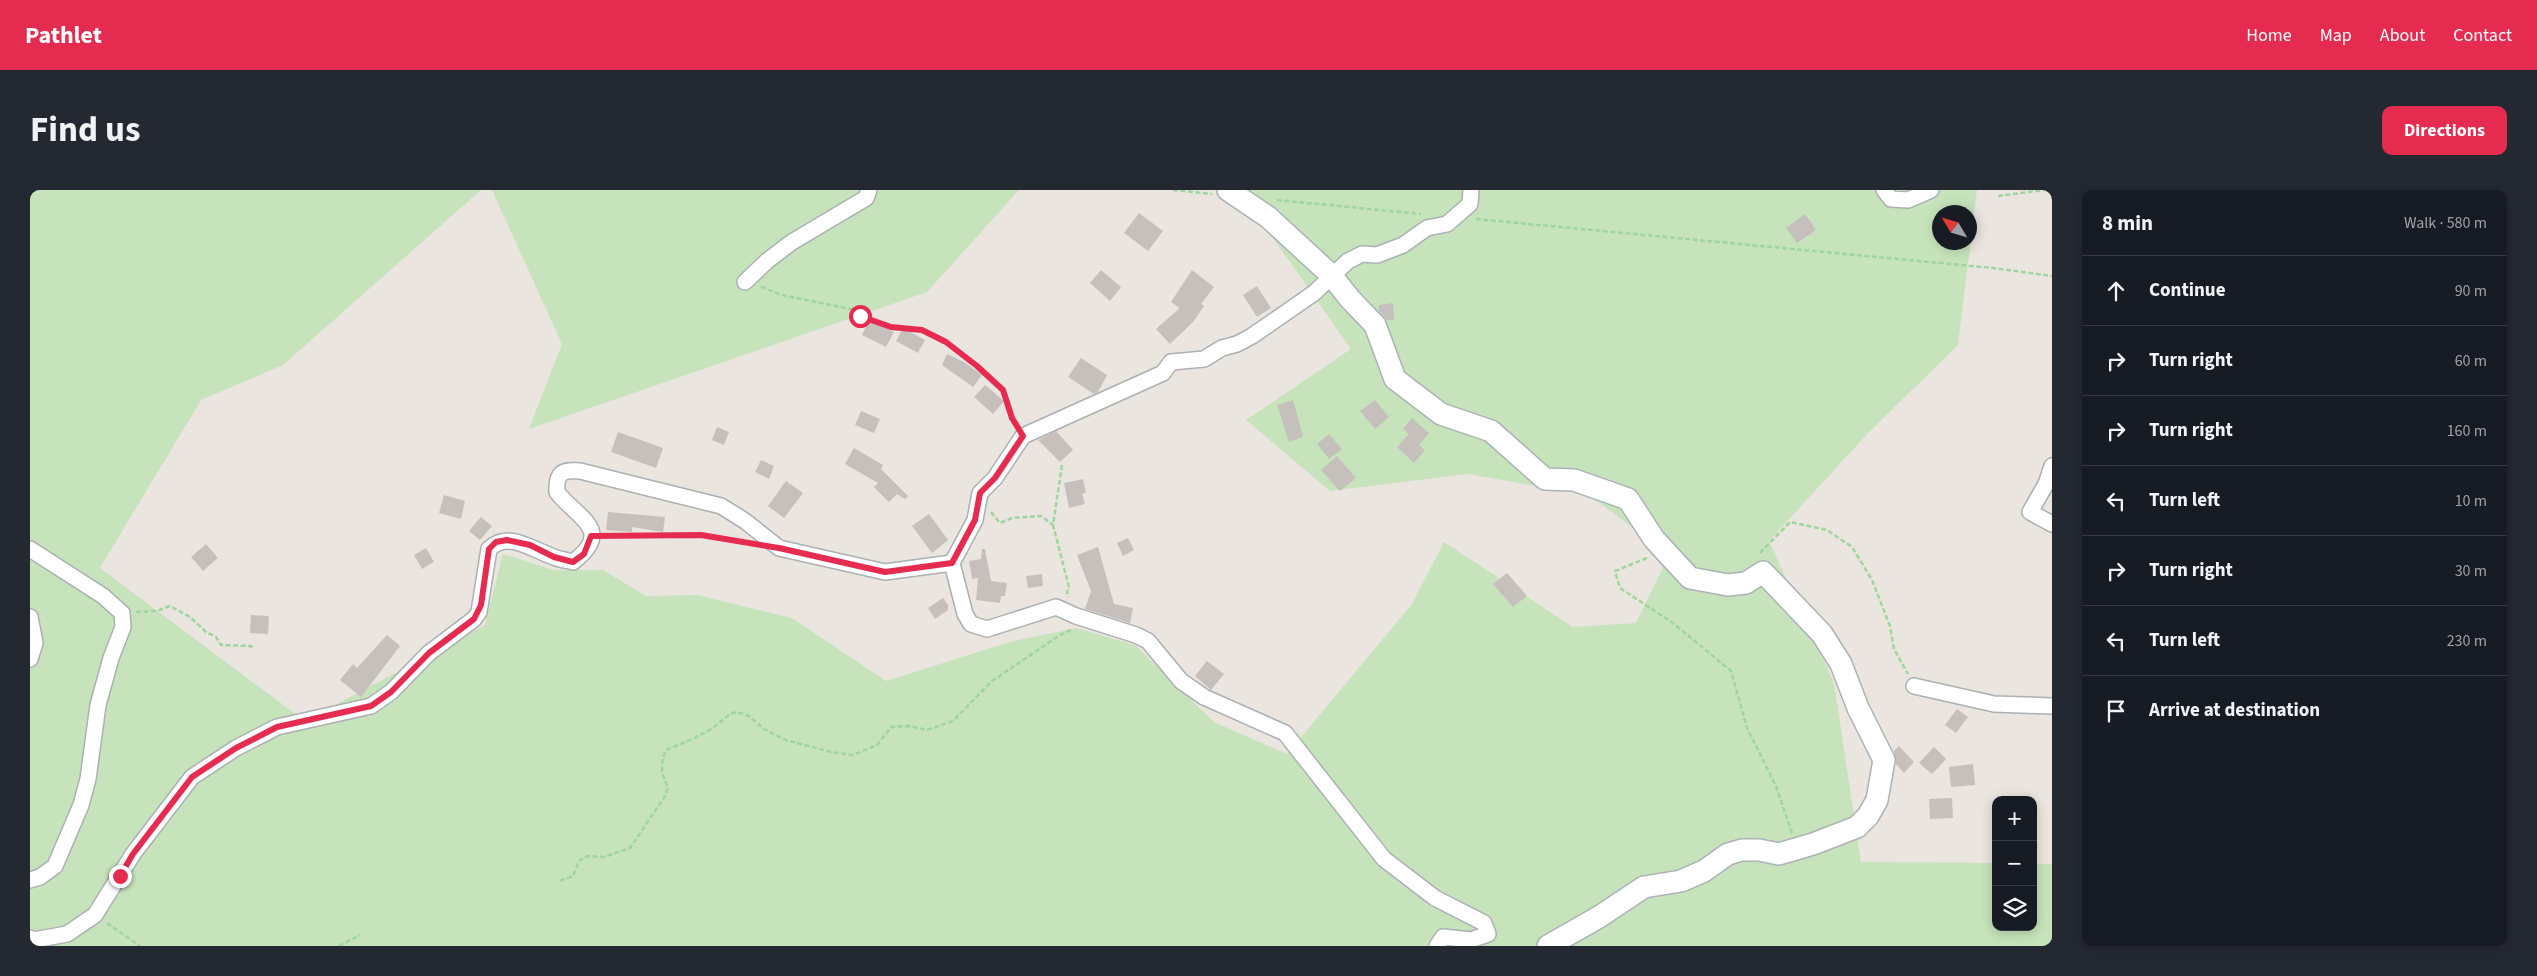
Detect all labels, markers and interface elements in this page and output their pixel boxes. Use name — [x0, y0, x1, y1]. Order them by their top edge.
text: Pathlet — [25, 18, 102, 53]
text: Home — [2246, 23, 2292, 48]
text: Map — [2320, 23, 2352, 48]
text: About — [2380, 23, 2425, 48]
text: Contact — [2453, 23, 2512, 48]
text: Find us — [30, 105, 140, 155]
button: Directions — [2382, 106, 2507, 155]
north arrow — [1932, 205, 1977, 250]
text: 8 min — [2102, 208, 2153, 238]
text: Walk · 580 m — [2404, 212, 2487, 234]
icon: ahead — [2102, 277, 2130, 305]
text: Continue — [2149, 277, 2226, 304]
text: 90 m — [2455, 280, 2487, 302]
route start — [849, 305, 872, 328]
icon: right — [2102, 347, 2130, 375]
text: Turn right — [2149, 347, 2233, 374]
text: 60 m — [2455, 350, 2487, 372]
icon: right — [2102, 417, 2130, 445]
text: Turn right — [2149, 417, 2233, 444]
text: 160 m — [2447, 420, 2487, 442]
icon: left — [2102, 487, 2130, 515]
text: Turn left — [2149, 487, 2220, 514]
text: 10 m — [2455, 490, 2487, 512]
icon: right — [2102, 557, 2130, 585]
text: Turn right — [2149, 557, 2233, 584]
text: 30 m — [2455, 560, 2487, 582]
icon: left — [2102, 627, 2130, 655]
text: Turn left — [2149, 627, 2220, 654]
text: 230 m — [2447, 630, 2487, 652]
icon: arrive — [2102, 697, 2130, 725]
text: Arrive at destination — [2149, 697, 2320, 724]
map controls — [1992, 796, 2037, 931]
button: + — [1992, 796, 2037, 841]
button: − — [1992, 841, 2037, 886]
route end — [109, 865, 132, 888]
button: layers — [1992, 886, 2037, 931]

